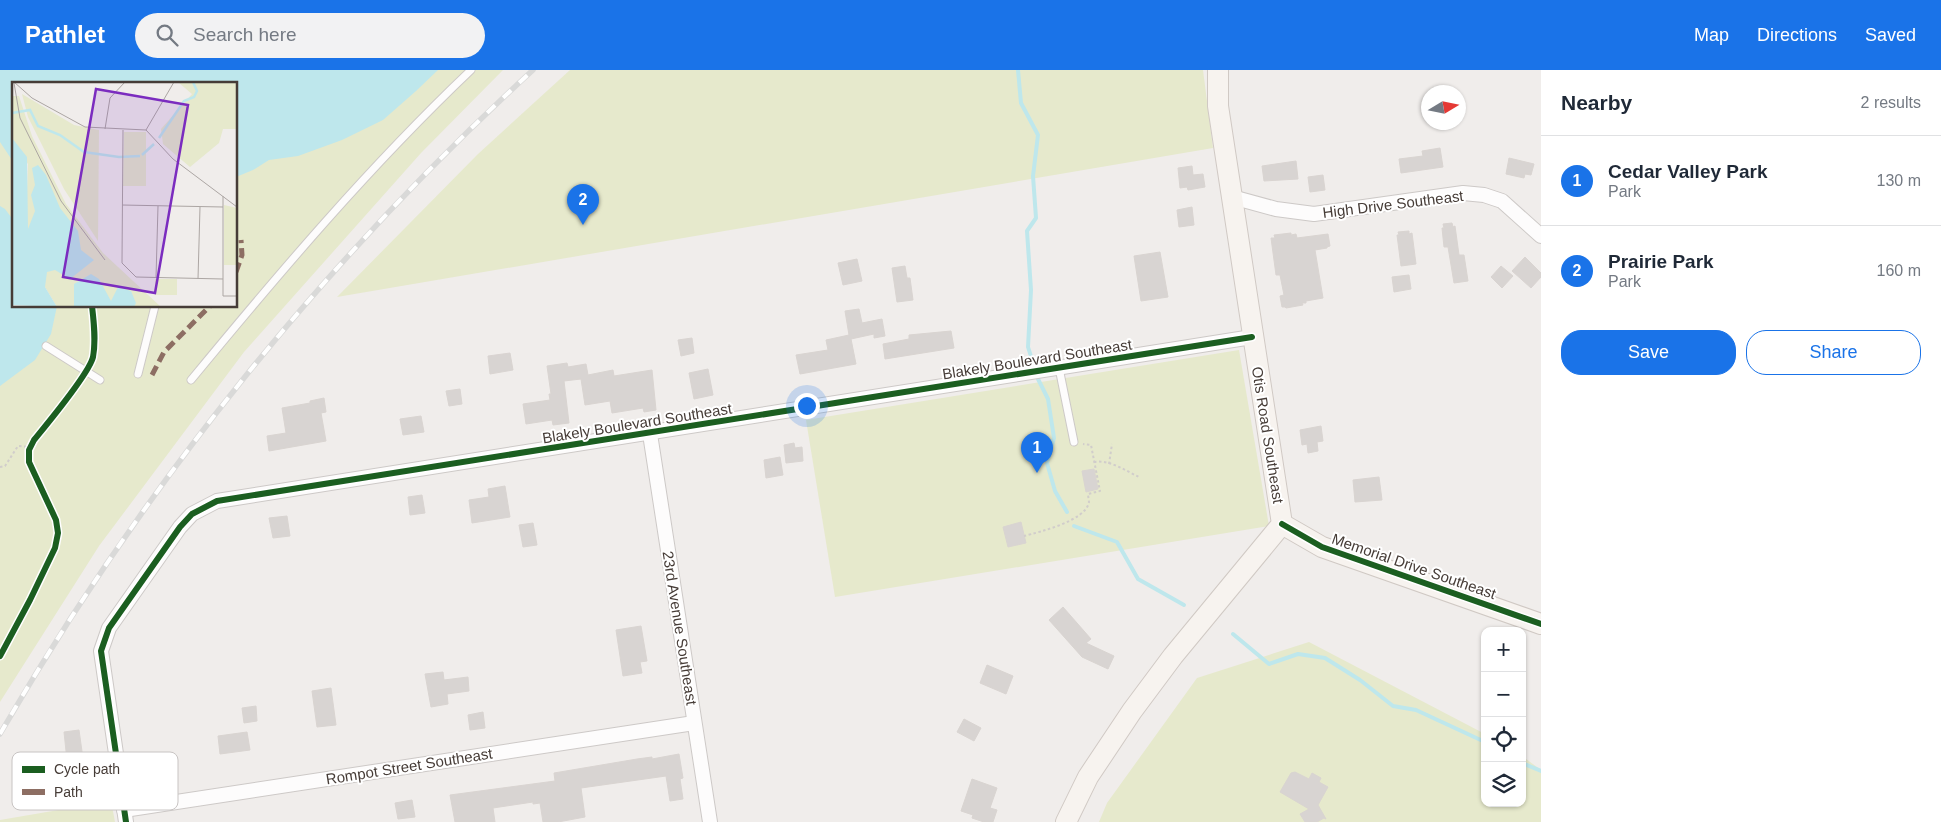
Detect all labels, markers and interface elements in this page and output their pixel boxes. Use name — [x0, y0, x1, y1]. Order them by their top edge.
search box — [135, 13, 485, 58]
text: Pathlet — [25, 21, 105, 48]
icon: search — [153, 21, 181, 49]
text: Search here — [193, 24, 297, 45]
text: Map — [1694, 25, 1729, 45]
text: Directions — [1757, 25, 1837, 45]
text: Saved — [1865, 25, 1916, 45]
inset map — [12, 82, 238, 308]
north arrow — [1421, 85, 1466, 130]
text: Nearby — [1561, 91, 1632, 114]
text: 2 results — [1861, 94, 1921, 111]
text: Cedar Valley Park — [1608, 161, 1768, 182]
text: 1 — [1573, 172, 1581, 189]
text: 130 m — [1877, 172, 1921, 189]
text: Park — [1608, 183, 1641, 200]
pin: 2 — [567, 184, 599, 225]
street label: High Drive Southeast — [1322, 187, 1465, 221]
text: Prairie Park — [1608, 251, 1714, 272]
text: 2 — [1573, 262, 1581, 279]
text: 160 m — [1877, 262, 1921, 279]
text: Park — [1608, 273, 1641, 290]
button: Save — [1561, 330, 1736, 375]
button: Share — [1746, 330, 1921, 375]
street label: Blakely Boulevard Southeast — [941, 335, 1134, 382]
street label: Otis Road Southeast — [1249, 365, 1287, 506]
your location — [794, 393, 820, 419]
street label: Blakely Boulevard Southeast — [541, 399, 734, 446]
pin: 1 — [1021, 432, 1053, 473]
street label: Memorial Drive Southeast — [1330, 530, 1499, 602]
street label: 23rd Avenue Southeast — [659, 550, 701, 707]
map controls — [1481, 627, 1526, 807]
button: + — [1481, 627, 1526, 672]
button: − — [1481, 672, 1526, 717]
button: locate — [1481, 717, 1526, 762]
street label: Rompot Street Southeast — [324, 744, 494, 788]
legend — [12, 752, 178, 810]
text: Cycle path — [54, 761, 120, 777]
button: layers — [1481, 762, 1526, 807]
text: Path — [54, 784, 83, 800]

